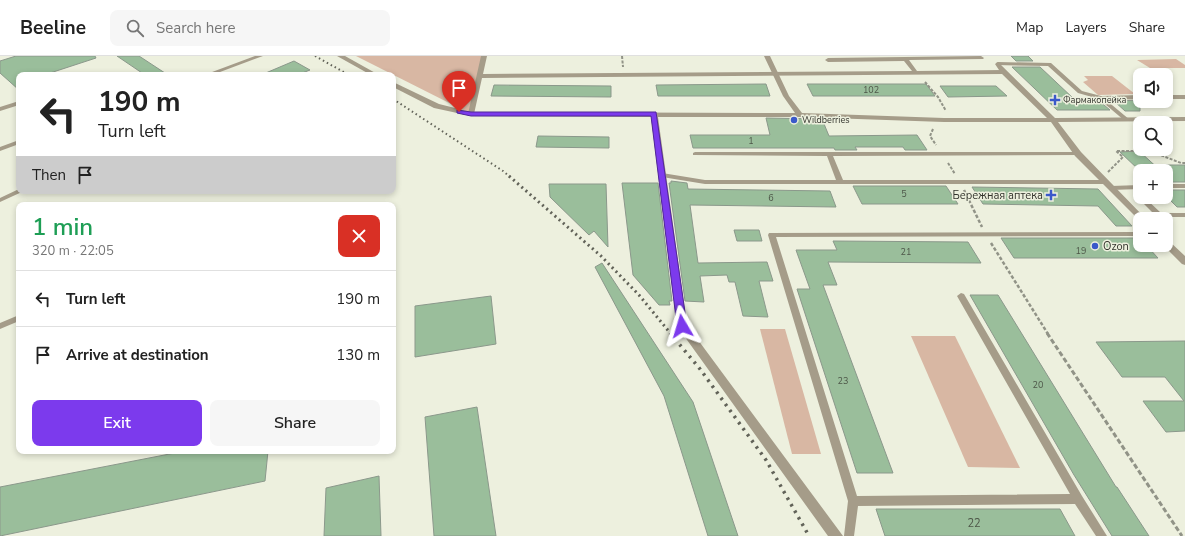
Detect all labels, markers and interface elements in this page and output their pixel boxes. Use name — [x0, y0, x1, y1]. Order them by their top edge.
search box — [110, 10, 390, 46]
text: Beeline — [20, 15, 86, 41]
icon: search — [124, 17, 146, 39]
text: Search here — [156, 18, 236, 38]
text: Map — [1016, 18, 1043, 37]
text: Layers — [1065, 18, 1107, 37]
text: Share — [1129, 18, 1165, 37]
map controls — [1133, 68, 1173, 252]
button: sound — [1133, 68, 1173, 108]
pin — [442, 71, 476, 112]
icon: arrive — [448, 77, 470, 99]
text: 190 m — [98, 83, 181, 121]
house number: 102 — [863, 84, 879, 96]
icon: left — [32, 88, 84, 140]
place label: Фармакопейка — [1063, 94, 1127, 106]
marker: Фармакопейка — [1050, 95, 1060, 105]
place label: Wildberries — [802, 114, 850, 126]
marker: Wildberries — [789, 115, 799, 125]
button: search — [1133, 116, 1173, 156]
text: Turn left — [98, 119, 166, 143]
house number: 1 — [748, 135, 754, 147]
icon: arrive — [74, 164, 96, 186]
button: + — [1133, 164, 1173, 204]
text: Then — [32, 165, 66, 185]
house number: 5 — [901, 188, 907, 200]
place label: Бережная аптека — [953, 188, 1043, 203]
marker: Бережная аптека — [1046, 190, 1056, 200]
house number: 6 — [768, 192, 774, 204]
text: 1 min — [32, 211, 93, 243]
button: − — [1133, 212, 1173, 252]
button: close — [338, 215, 380, 257]
place label: Ozon — [1103, 239, 1129, 254]
marker: Ozon — [1090, 241, 1100, 251]
text: 320 m · 22:05 — [32, 242, 114, 260]
house number: 19 — [1076, 245, 1086, 257]
house number: 21 — [901, 246, 911, 258]
icon: left — [32, 288, 54, 310]
text: Turn left — [66, 289, 125, 309]
text: 190 m — [336, 289, 380, 309]
position arrow — [661, 305, 703, 347]
icon: arrive — [32, 344, 54, 366]
text: Arrive at destination — [66, 345, 209, 365]
text: 130 m — [336, 345, 380, 365]
house number: 23 — [838, 375, 848, 387]
house number: 20 — [1033, 379, 1043, 391]
button: Exit — [32, 400, 202, 446]
button: Share — [210, 400, 380, 446]
house number: 22 — [967, 516, 981, 531]

